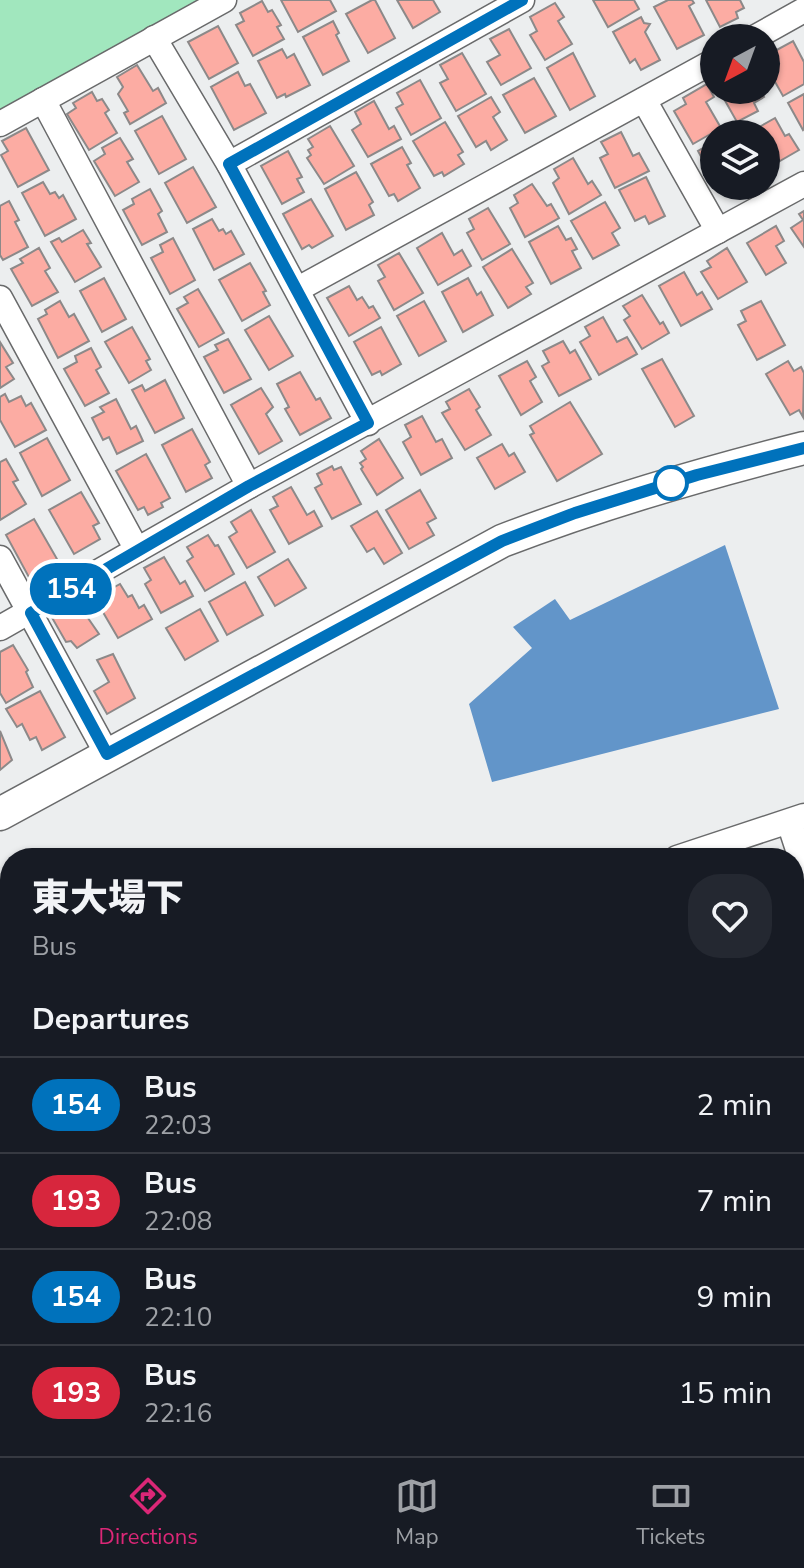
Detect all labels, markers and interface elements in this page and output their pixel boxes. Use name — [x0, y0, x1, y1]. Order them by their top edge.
north arrow — [700, 24, 780, 104]
map controls — [700, 24, 780, 200]
button: layers — [700, 120, 780, 200]
unlabelled marker — [654, 466, 688, 500]
line badge: 154 — [25, 563, 117, 615]
text: 154 — [46, 570, 96, 608]
text: 東大場下 — [32, 873, 184, 924]
button: heart — [688, 874, 772, 958]
text: Bus — [32, 929, 77, 964]
text: Departures — [32, 999, 189, 1040]
text: Bus — [144, 1067, 197, 1108]
text: 2 min — [697, 1085, 772, 1126]
text: 154 — [51, 1086, 101, 1124]
text: 22:03 — [144, 1108, 212, 1143]
text: Bus — [144, 1163, 197, 1204]
text: 7 min — [697, 1181, 772, 1222]
text: 193 — [51, 1182, 101, 1220]
text: 22:08 — [144, 1204, 212, 1239]
text: Bus — [144, 1259, 197, 1300]
text: 9 min — [697, 1277, 772, 1318]
text: 154 — [51, 1278, 101, 1316]
text: 22:10 — [144, 1300, 212, 1335]
text: Bus — [144, 1355, 197, 1396]
text: 15 min — [679, 1373, 772, 1414]
text: 193 — [51, 1374, 101, 1412]
text: 22:16 — [144, 1396, 212, 1431]
tab: Directions — [99, 1474, 198, 1552]
tab: Map — [395, 1474, 439, 1552]
tab: Tickets — [636, 1474, 705, 1552]

